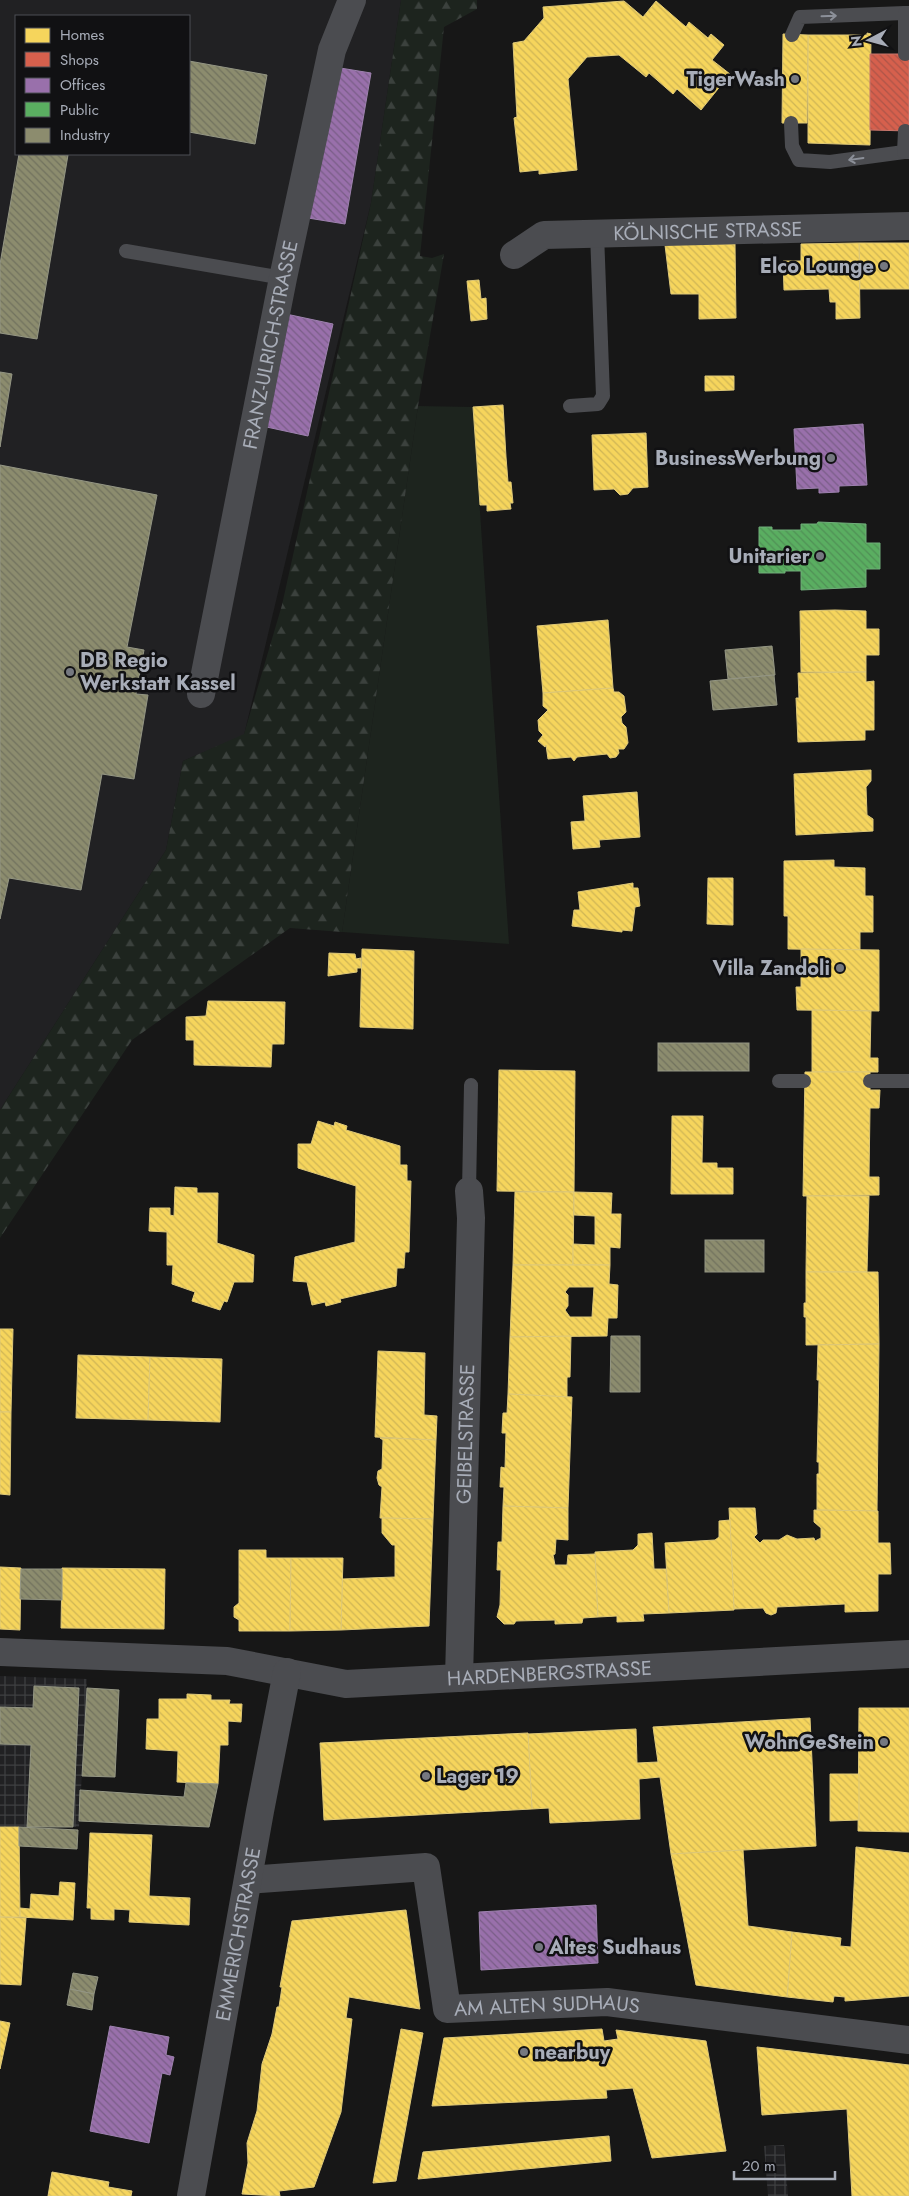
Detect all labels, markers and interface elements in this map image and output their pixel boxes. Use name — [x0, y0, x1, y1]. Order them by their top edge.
one-way arrow — [820, 11, 837, 21]
legend — [15, 15, 190, 155]
north arrow — [844, 15, 894, 65]
text: Homes — [60, 24, 104, 46]
text: N — [846, 35, 867, 48]
text: Shops — [60, 49, 99, 71]
place label: TigerWash — [686, 65, 785, 94]
marker: TigerWash — [789, 73, 801, 85]
text: Offices — [60, 74, 105, 96]
text: Public — [60, 99, 99, 121]
text: Industry — [60, 124, 110, 146]
one-way arrow — [849, 154, 865, 164]
street label: KÖLNISCHE STRASSE — [613, 215, 803, 248]
street label: FRANZ-ULRICH-STRASSE — [236, 238, 306, 452]
place label: Elco Lounge — [760, 252, 874, 281]
marker: Elco Lounge — [878, 260, 890, 272]
place label: BusinessWerbung — [655, 444, 821, 473]
marker: BusinessWerbung — [825, 452, 837, 464]
place label: Unitarier — [728, 542, 811, 571]
marker: Unitarier — [814, 550, 826, 562]
place label: DB Regio Werkstatt Kassel — [80, 646, 236, 698]
marker: DB Regio Werkstatt Kassel — [64, 666, 76, 678]
place label: Villa Zandoli — [711, 954, 830, 983]
marker: Villa Zandoli — [834, 962, 846, 974]
street label: GEIBELSTRASSE — [450, 1364, 482, 1505]
street label: HARDENBERGSTRASSE — [446, 1654, 653, 1694]
place label: WohnGeStein — [745, 1728, 874, 1757]
marker: WohnGeStein — [878, 1736, 890, 1748]
place label: Lager 19 — [436, 1762, 519, 1791]
marker: Lager 19 — [420, 1770, 432, 1782]
street label: EMMERICHSTRASSE — [209, 1845, 268, 2024]
place label: Altes Sudhaus — [548, 1933, 681, 1962]
marker: Altes Sudhaus — [533, 1941, 545, 1953]
street label: AM ALTEN SUDHAUS — [453, 1988, 641, 2024]
place label: nearbuy — [534, 2038, 611, 2067]
marker: nearbuy — [518, 2046, 530, 2058]
scale bar — [734, 2148, 835, 2180]
text: 20 m — [742, 2155, 776, 2177]

